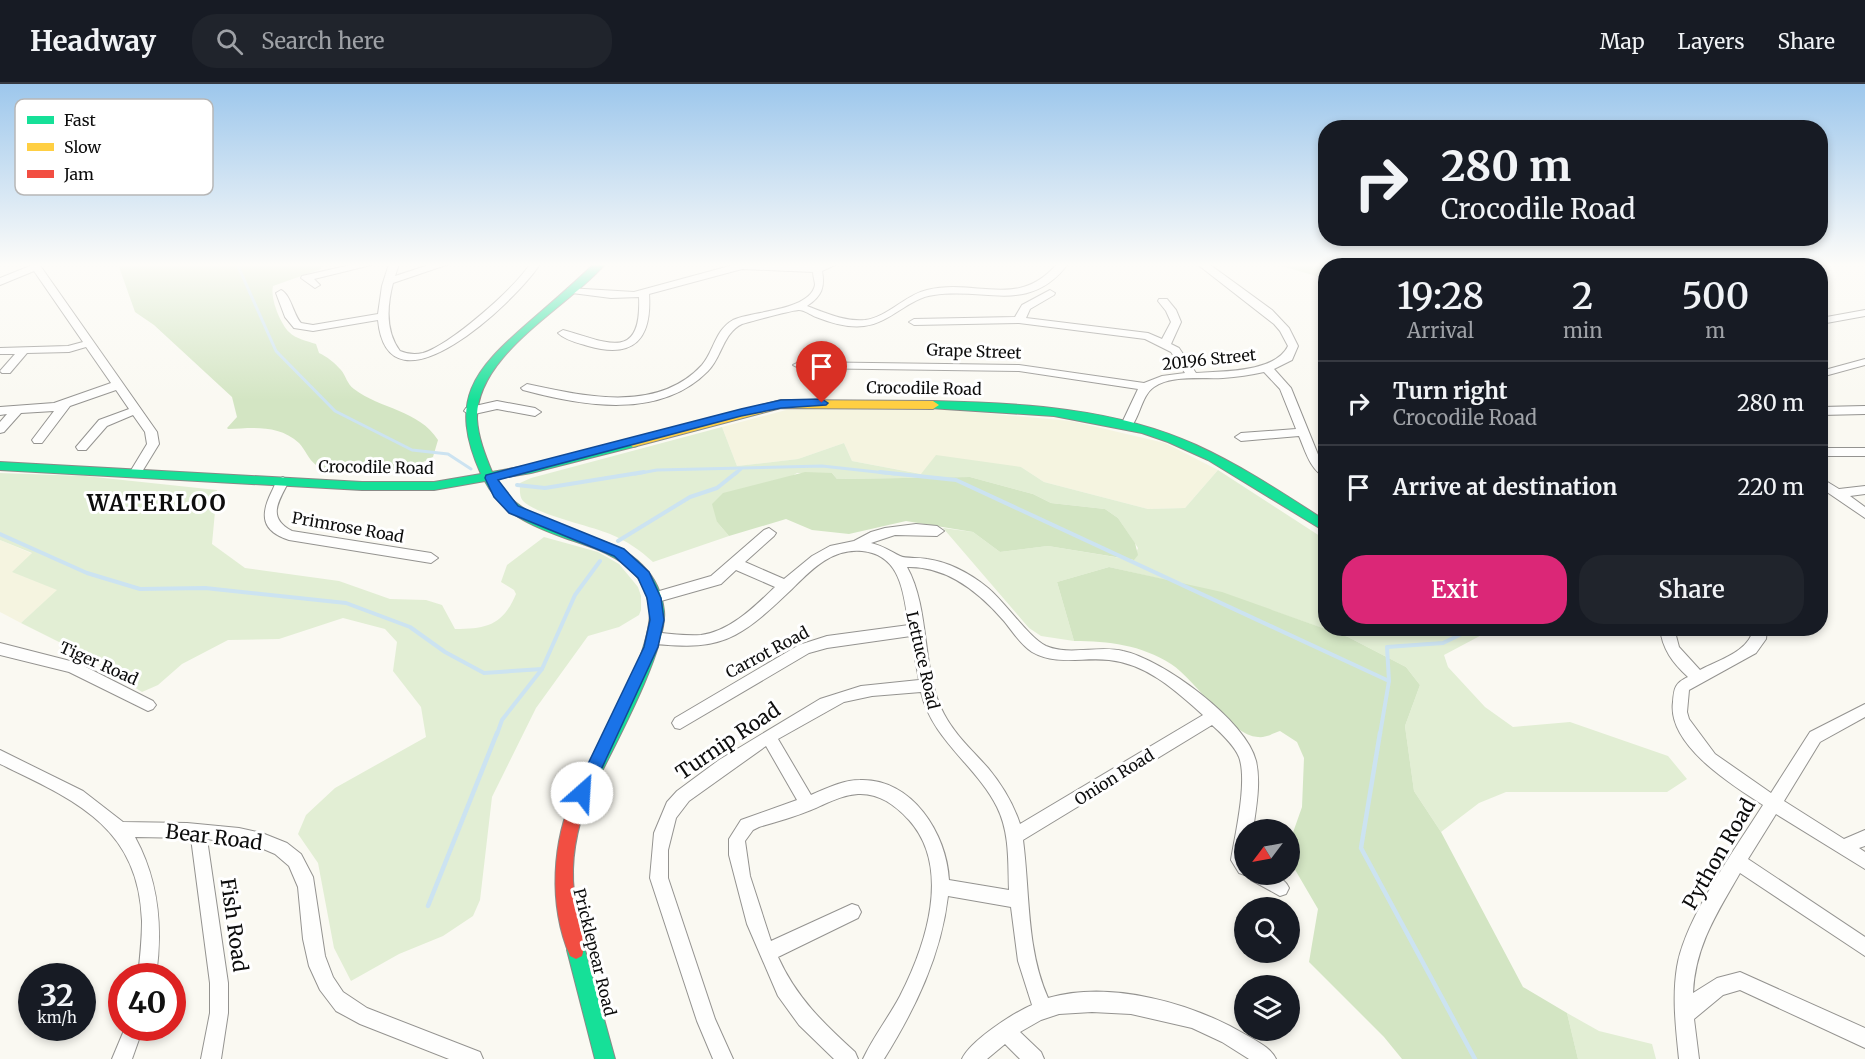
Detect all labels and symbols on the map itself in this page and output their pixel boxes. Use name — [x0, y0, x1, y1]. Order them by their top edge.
legend — [15, 99, 213, 195]
text: Fast — [64, 110, 97, 130]
text: Slow — [64, 137, 102, 157]
text: Jam — [63, 164, 94, 184]
street label: Grape Street — [926, 339, 1023, 363]
pin — [796, 341, 847, 403]
street label: 20196 Street — [1161, 344, 1258, 374]
street label: Crocodile Road — [866, 377, 982, 399]
street label: Crocodile Road — [318, 456, 434, 478]
district label: WATERLOO — [86, 489, 227, 517]
street label: Primrose Road — [290, 507, 406, 547]
street label: Lettuce Road — [902, 609, 944, 711]
street label: Carrot Road — [722, 622, 812, 682]
street label: Tiger Road — [57, 637, 142, 689]
street label: Turnip Road — [671, 697, 785, 785]
street label: Onion Road — [1071, 745, 1158, 809]
position arrow — [550, 761, 614, 825]
street label: Python Road — [1677, 794, 1760, 914]
street label: Bear Road — [164, 818, 264, 855]
north arrow — [1234, 819, 1300, 885]
street label: Fish Road — [216, 876, 253, 973]
street label: Pricklepear Road — [569, 886, 621, 1018]
speed limit sign: 40 — [108, 963, 186, 1041]

